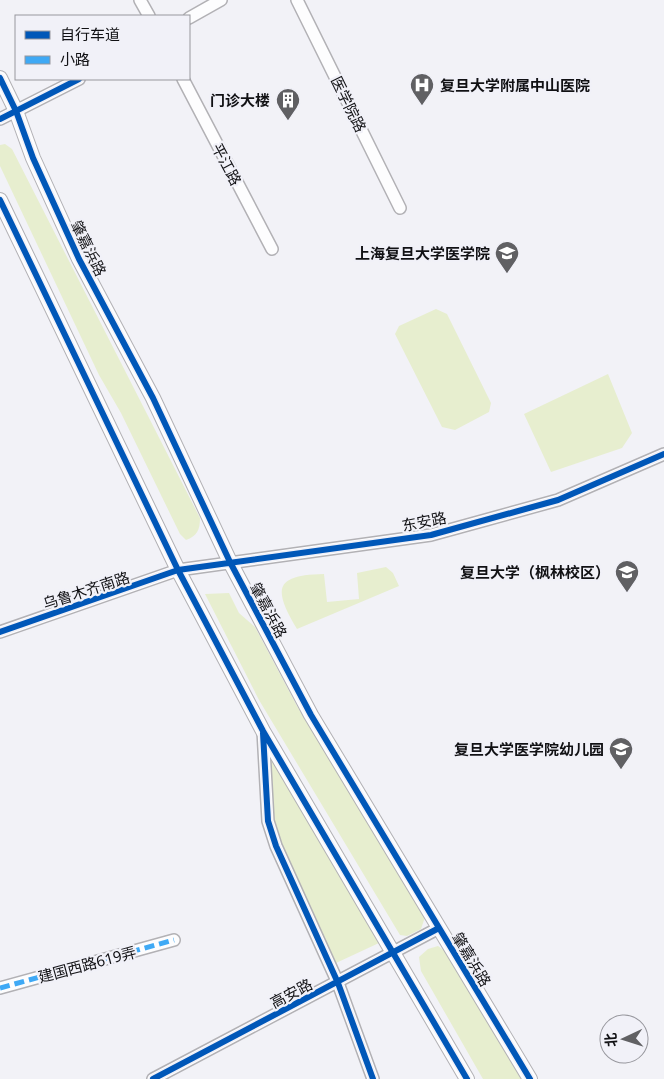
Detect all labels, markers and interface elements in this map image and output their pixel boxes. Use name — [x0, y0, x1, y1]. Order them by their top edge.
legend — [15, 15, 190, 80]
text: 自行车道 — [60, 24, 120, 44]
text: 小路 — [60, 49, 90, 69]
hospital icon: 复旦大学附属中山医院 — [409, 72, 435, 106]
street label: 医学院路 — [327, 73, 371, 135]
place label: 复旦大学附属中山医院 — [440, 75, 590, 95]
building icon: 门诊大楼 — [275, 87, 301, 121]
place label: 门诊大楼 — [210, 90, 270, 110]
street label: 平江路 — [208, 139, 246, 189]
street label: 肇嘉浜路 — [67, 217, 111, 279]
school or university icon: 上海复旦大学医学院 — [494, 240, 520, 274]
place label: 上海复旦大学医学院 — [355, 243, 490, 263]
street label: 东安路 — [400, 507, 448, 535]
school or university icon: 复旦大学（枫林校区） — [614, 559, 640, 593]
place label: 复旦大学（枫林校区） — [460, 562, 610, 582]
street label: 乌鲁木齐南路 — [40, 567, 132, 613]
street label: 肇嘉浜路 — [246, 579, 292, 641]
school or university icon: 复旦大学医学院幼儿园 — [608, 736, 634, 770]
place label: 复旦大学医学院幼儿园 — [454, 739, 604, 759]
street label: 肇嘉浜路 — [448, 928, 496, 990]
street label: 建国西路619弄 — [36, 941, 138, 987]
street label: 高安路 — [266, 974, 316, 1012]
north arrow — [599, 1014, 649, 1064]
text: 北 — [601, 1032, 620, 1048]

